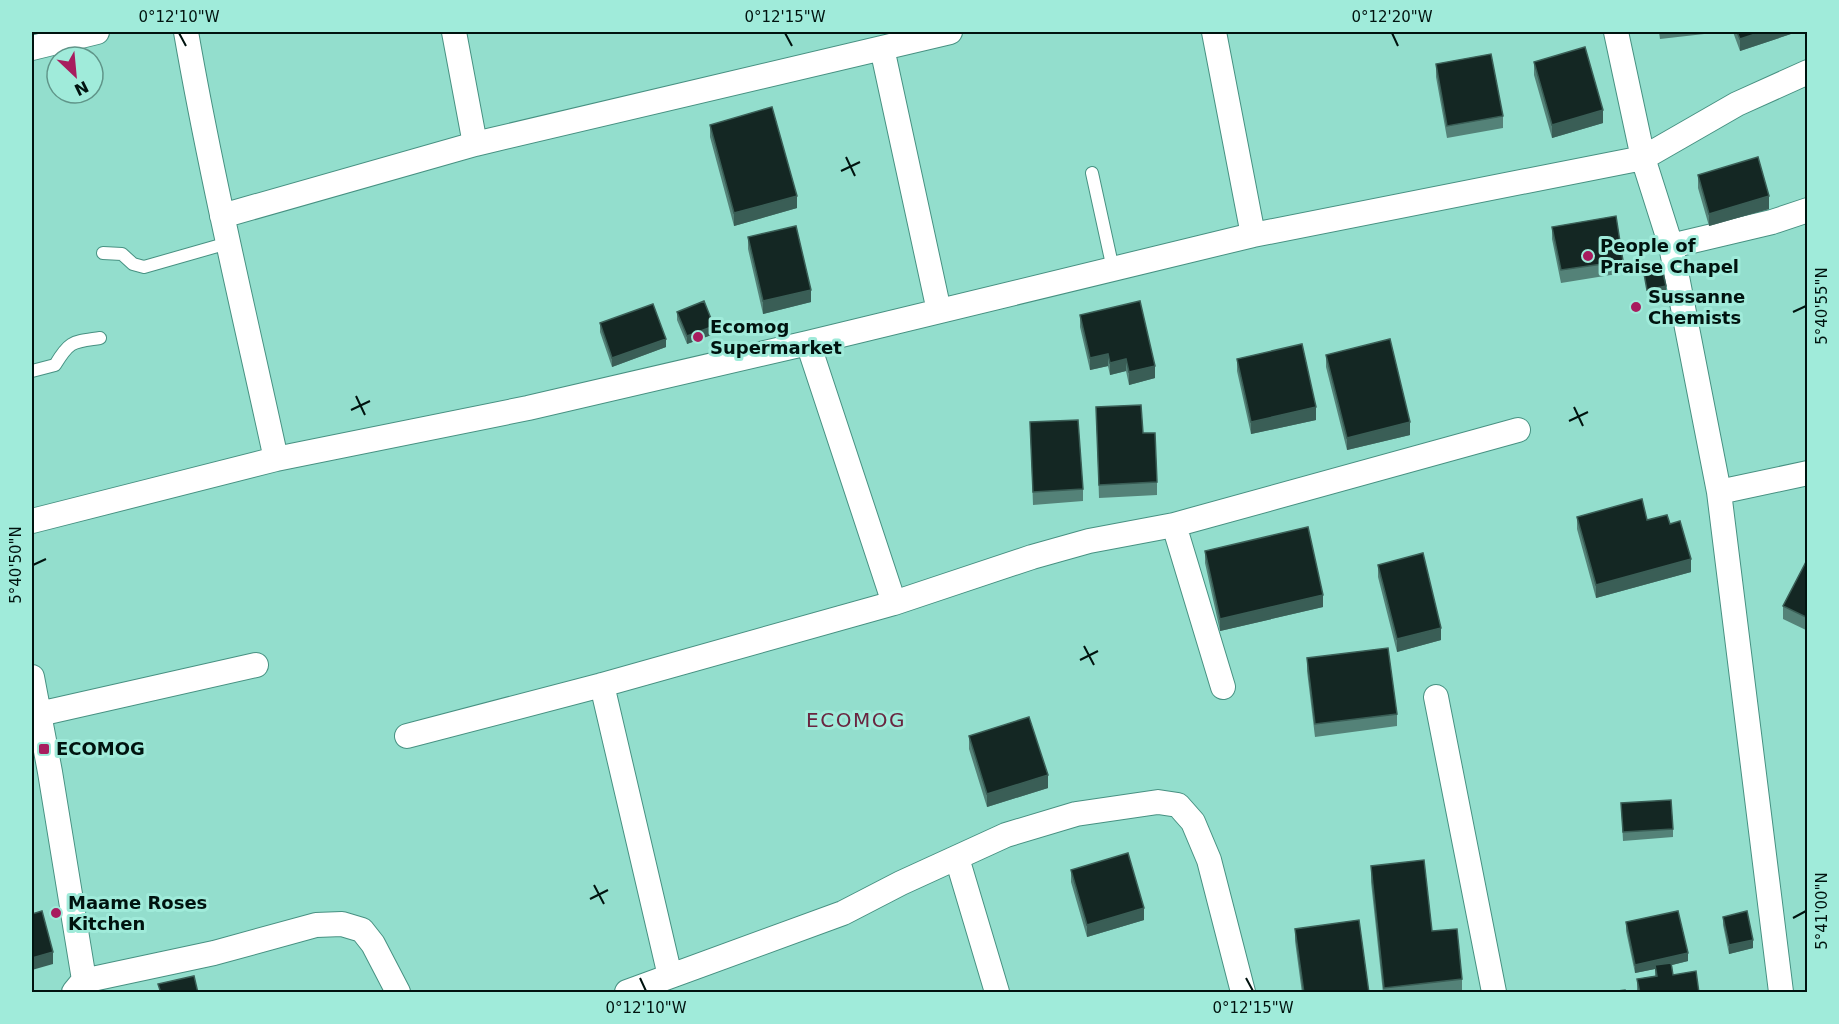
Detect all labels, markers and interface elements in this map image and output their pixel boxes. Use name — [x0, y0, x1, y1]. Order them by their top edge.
text: 0°12'10"W — [138, 8, 220, 26]
text: 0°12'15"W — [744, 8, 826, 26]
text: 0°12'20"W — [1351, 8, 1433, 26]
north arrow — [45, 45, 105, 105]
text: N — [71, 77, 92, 100]
place label: People of Praise Chapel — [1600, 235, 1739, 277]
marker: People of Praise Chapel — [1581, 249, 1595, 263]
text: 5°40'55"N — [1813, 267, 1831, 345]
place label: Sussanne Chemists — [1648, 286, 1745, 328]
marker: Sussanne Chemists — [1629, 300, 1643, 314]
place label: Ecomog Supermarket — [710, 316, 842, 358]
marker: Ecomog Supermarket — [691, 330, 705, 344]
text: 5°40'50"N — [7, 526, 25, 604]
district label: ECOMOG — [806, 708, 906, 732]
place label: ECOMOG — [56, 738, 145, 759]
marker: ECOMOG — [37, 742, 51, 756]
text: 5°41'00"N — [1813, 872, 1831, 950]
place label: Maame Roses Kitchen — [68, 892, 207, 934]
marker: Maame Roses Kitchen — [49, 906, 63, 920]
text: 0°12'10"W — [605, 999, 687, 1017]
text: 0°12'15"W — [1212, 999, 1294, 1017]

